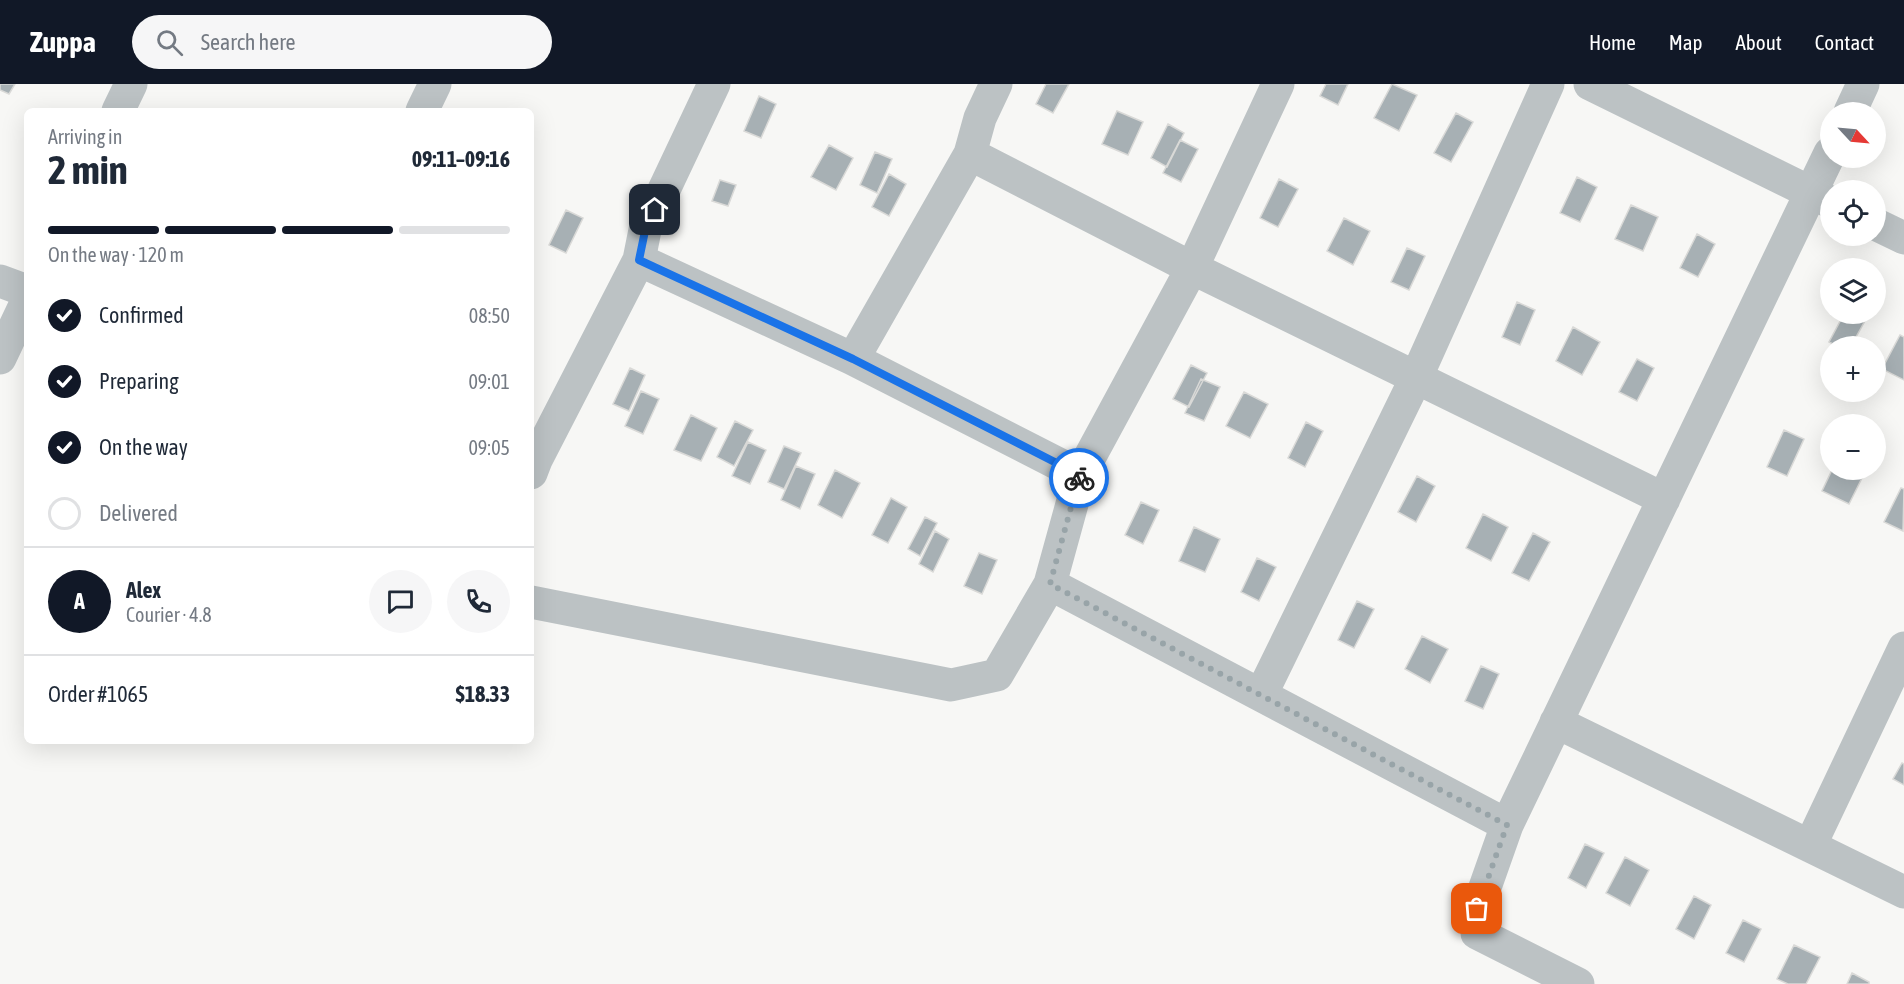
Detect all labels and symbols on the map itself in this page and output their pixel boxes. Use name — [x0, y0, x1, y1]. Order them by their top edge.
north arrow — [1820, 102, 1886, 168]
pin — [629, 184, 680, 235]
courier — [1049, 448, 1109, 508]
pin — [1451, 883, 1502, 934]

